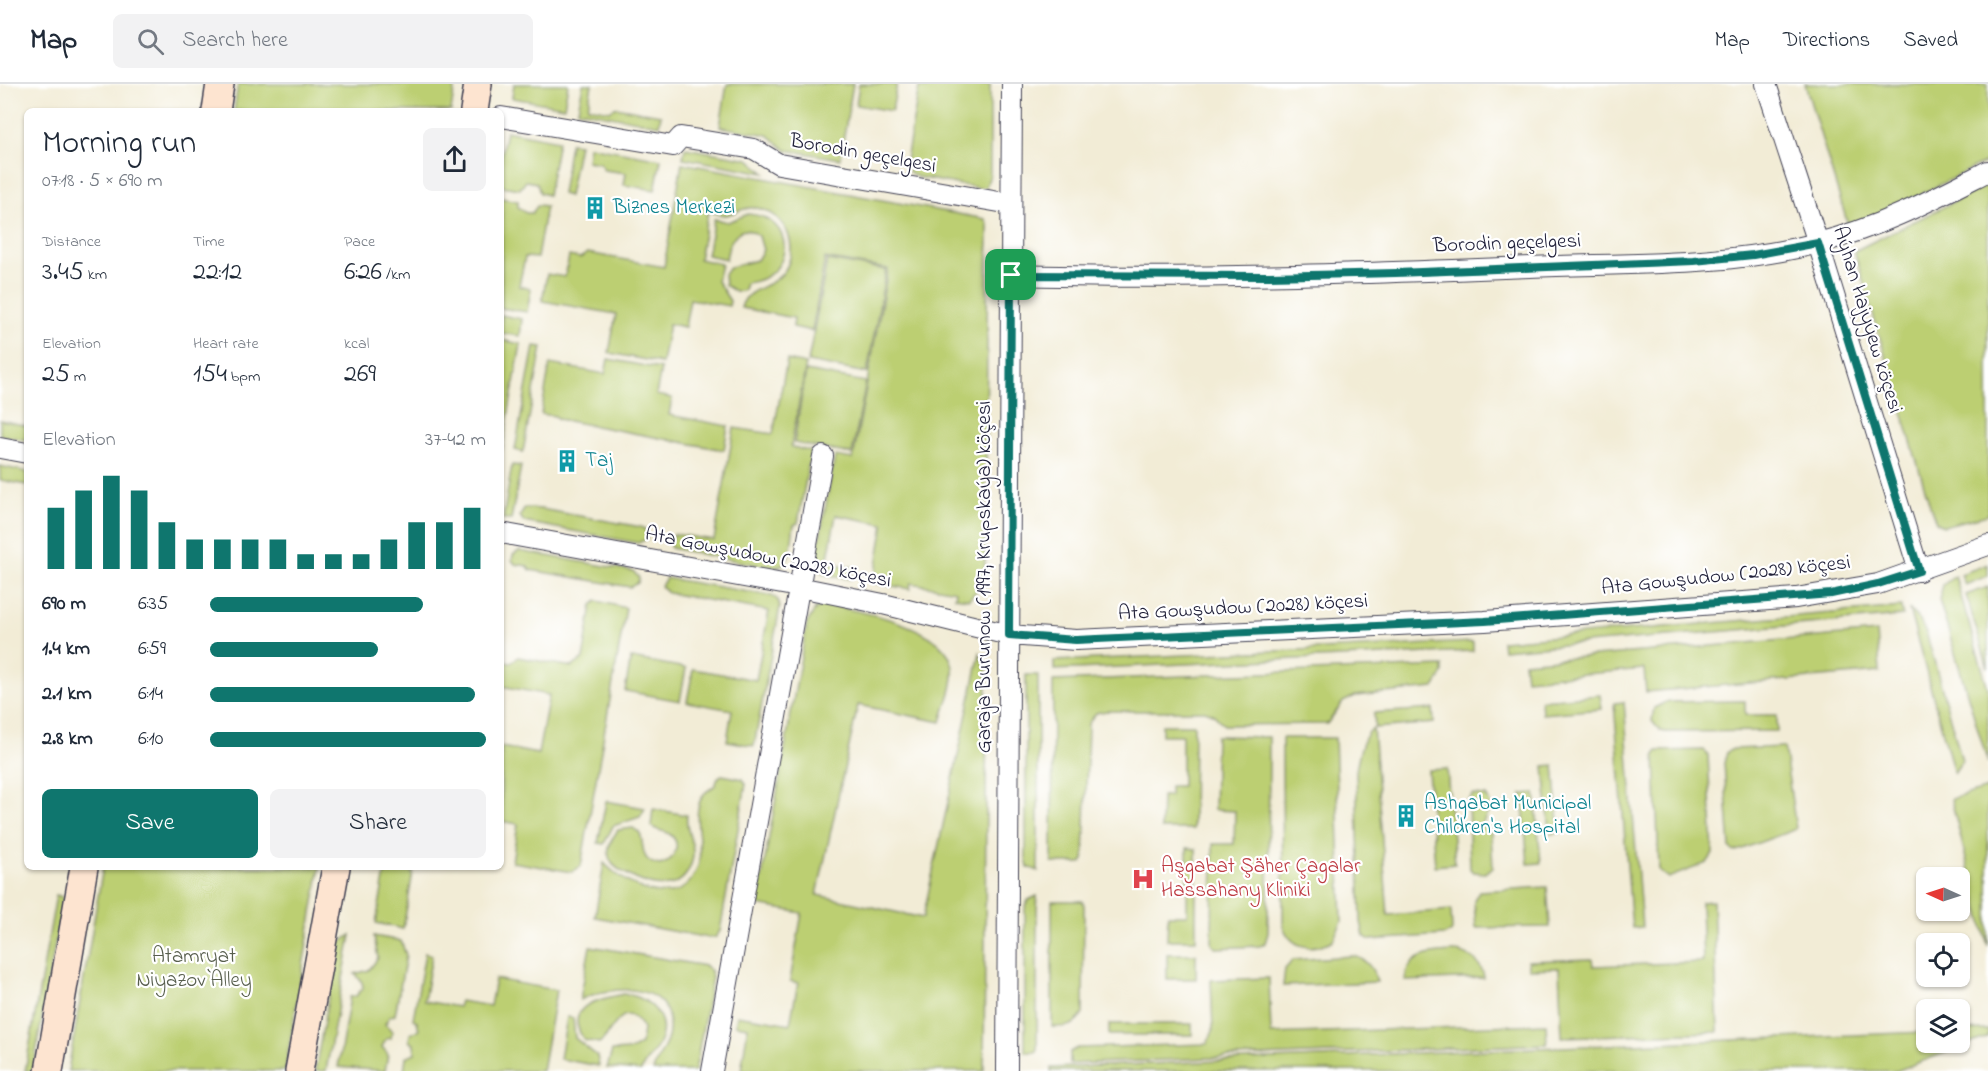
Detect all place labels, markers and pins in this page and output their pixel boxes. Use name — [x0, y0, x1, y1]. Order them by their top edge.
place label: Biznes Merkezi — [612, 193, 735, 223]
building icon: Biznes Merkezi — [582, 195, 608, 221]
pin — [985, 249, 1036, 300]
place label: Taj — [585, 446, 613, 476]
building icon: Taj — [554, 448, 580, 474]
place label: Ashgabat Municipal Children's Hospital — [1424, 789, 1591, 843]
building icon: Ashgabat Municipal Children's Hospital — [1393, 803, 1419, 829]
place label: Aşgabat Şäher Çagalar Hassahany Kliniki — [1161, 852, 1361, 908]
hospital icon: Aşgabat Şäher Çagalar Hassahany Kliniki — [1130, 866, 1156, 892]

